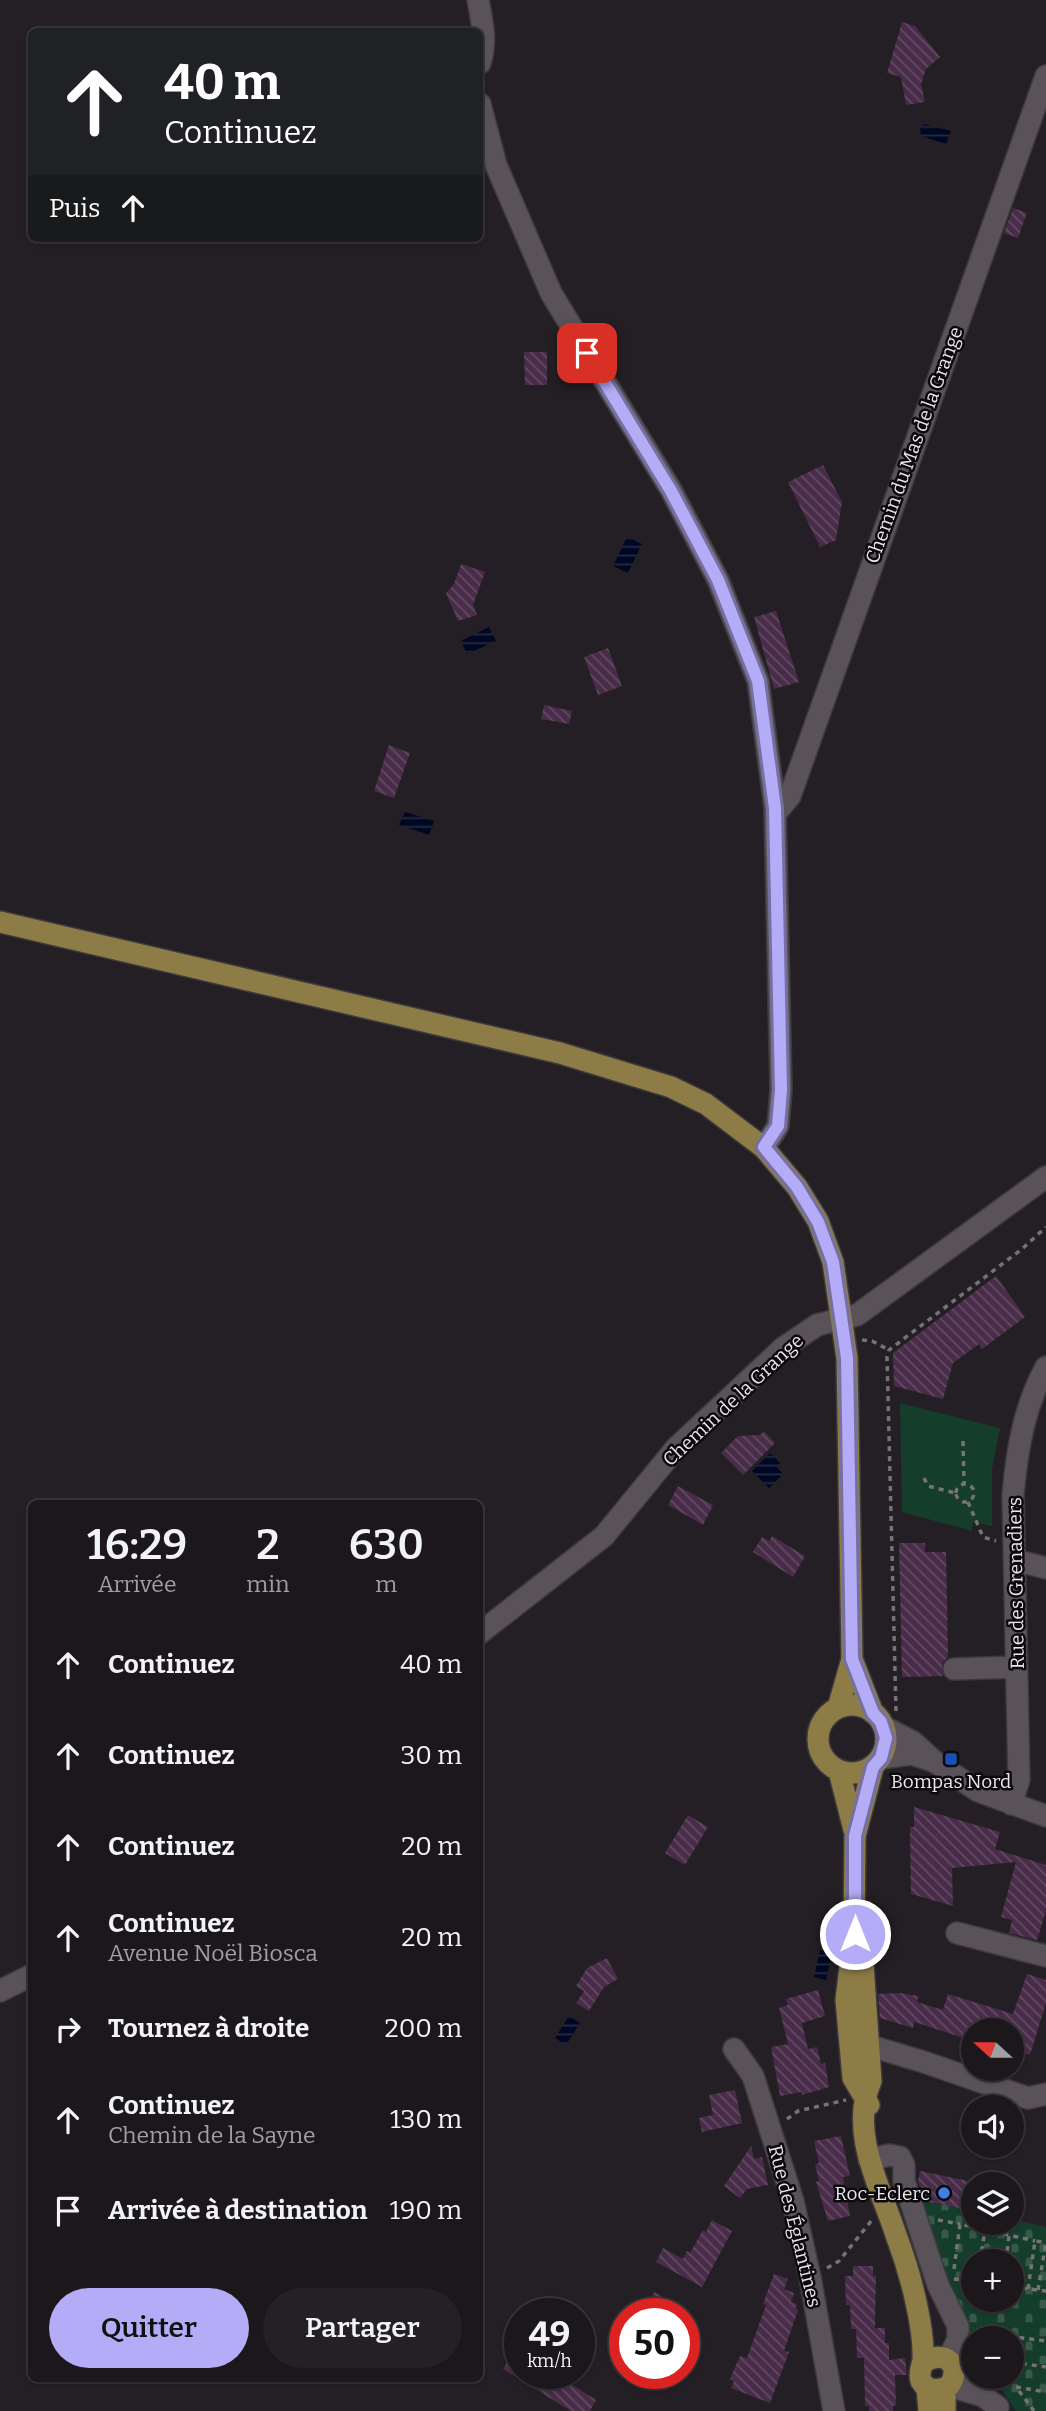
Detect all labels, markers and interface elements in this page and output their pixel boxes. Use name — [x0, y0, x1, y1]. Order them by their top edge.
text: 40 m — [164, 53, 281, 112]
icon: ahead — [49, 56, 140, 147]
text: Continuez — [164, 113, 317, 151]
icon: ahead — [114, 189, 152, 227]
text: Puis — [49, 193, 100, 224]
pin — [557, 323, 617, 383]
street label: Chemin du Mas de la Grange — [860, 324, 968, 566]
icon: arrive — [568, 334, 606, 372]
street label: Chemin de la Grange — [658, 1329, 808, 1471]
street label: Rue des Grenadiers — [1003, 1497, 1029, 1669]
text: 16:29 — [87, 1520, 187, 1570]
text: 2 — [256, 1520, 280, 1570]
text: 630 — [349, 1520, 424, 1570]
text: Arrivée — [98, 1570, 177, 1598]
text: min — [246, 1570, 290, 1598]
text: m — [375, 1570, 397, 1598]
icon: ahead — [49, 1646, 87, 1684]
text: Continuez — [108, 1649, 235, 1680]
text: 40 m — [400, 1649, 462, 1680]
icon: ahead — [49, 1737, 87, 1775]
text: Continuez — [108, 1740, 235, 1771]
text: 30 m — [401, 1740, 462, 1771]
marker: Bompas Nord — [943, 1751, 959, 1767]
place label: Bompas Nord — [891, 1770, 1011, 1793]
icon: ahead — [49, 1828, 87, 1866]
text: Continuez — [108, 1831, 235, 1862]
text: 20 m — [401, 1831, 462, 1862]
position arrow — [818, 1897, 892, 1971]
text: Continuez — [108, 1908, 235, 1939]
icon: ahead — [49, 1919, 87, 1957]
text: 20 m — [401, 1922, 462, 1953]
text: Avenue Noël Biosca — [108, 1939, 318, 1967]
icon: right — [49, 2010, 87, 2048]
text: Tournez à droite — [108, 2013, 309, 2044]
text: 200 m — [385, 2013, 462, 2044]
north arrow — [961, 2018, 1024, 2081]
map controls — [961, 2018, 1024, 2389]
text: Continuez — [108, 2090, 235, 2121]
button: sound — [961, 2095, 1024, 2158]
icon: ahead — [49, 2101, 87, 2139]
text: 130 m — [390, 2104, 462, 2135]
text: Chemin de la Sayne — [108, 2121, 316, 2149]
street label: Rue des Églantines — [764, 2143, 826, 2309]
button: layers — [961, 2172, 1024, 2235]
place label: Roc-Eclerc — [834, 2182, 930, 2205]
marker: Roc-Eclerc — [936, 2185, 952, 2201]
icon: arrive — [49, 2192, 87, 2230]
text: Arrivée à destination — [108, 2195, 367, 2226]
text: 190 m — [390, 2195, 462, 2226]
button: + — [961, 2249, 1024, 2312]
button: Quitter — [49, 2288, 249, 2368]
button: Partager — [263, 2288, 462, 2368]
speed limit sign: 50 — [609, 2298, 700, 2389]
text: 49 — [528, 2313, 571, 2355]
button: − — [961, 2326, 1024, 2389]
text: km/h — [527, 2350, 572, 2372]

